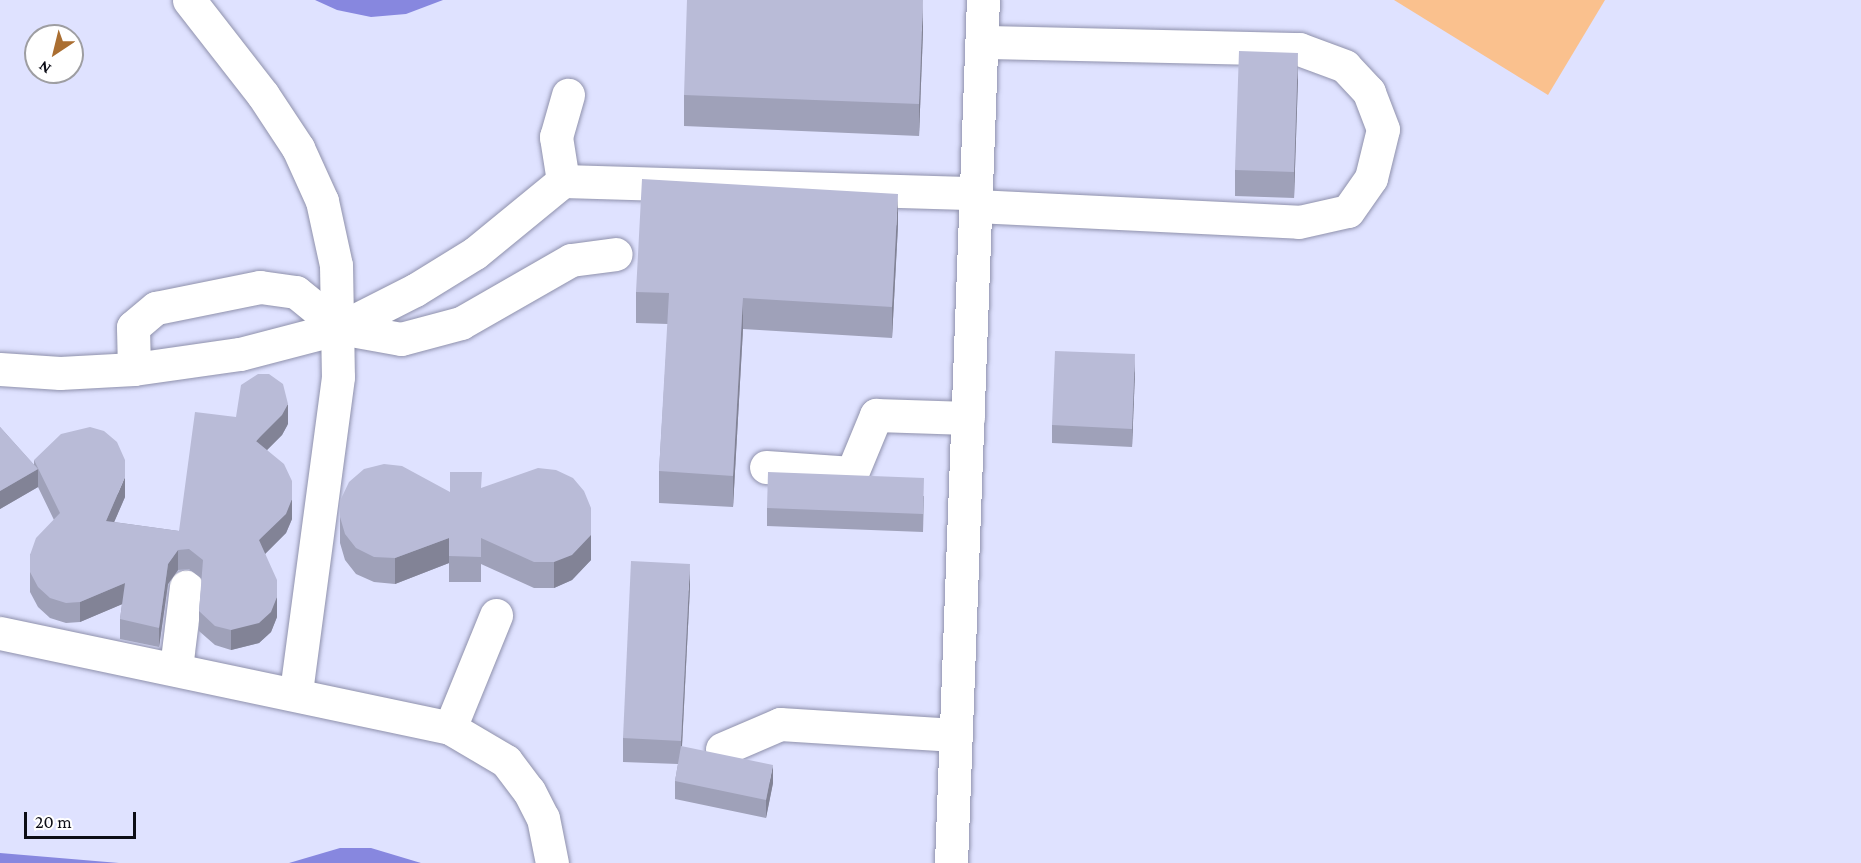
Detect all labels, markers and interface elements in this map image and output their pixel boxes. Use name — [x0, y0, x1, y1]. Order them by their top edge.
north arrow — [24, 24, 84, 84]
text: N — [35, 57, 54, 78]
scale bar — [27, 800, 140, 838]
text: 20 m — [35, 812, 72, 832]

